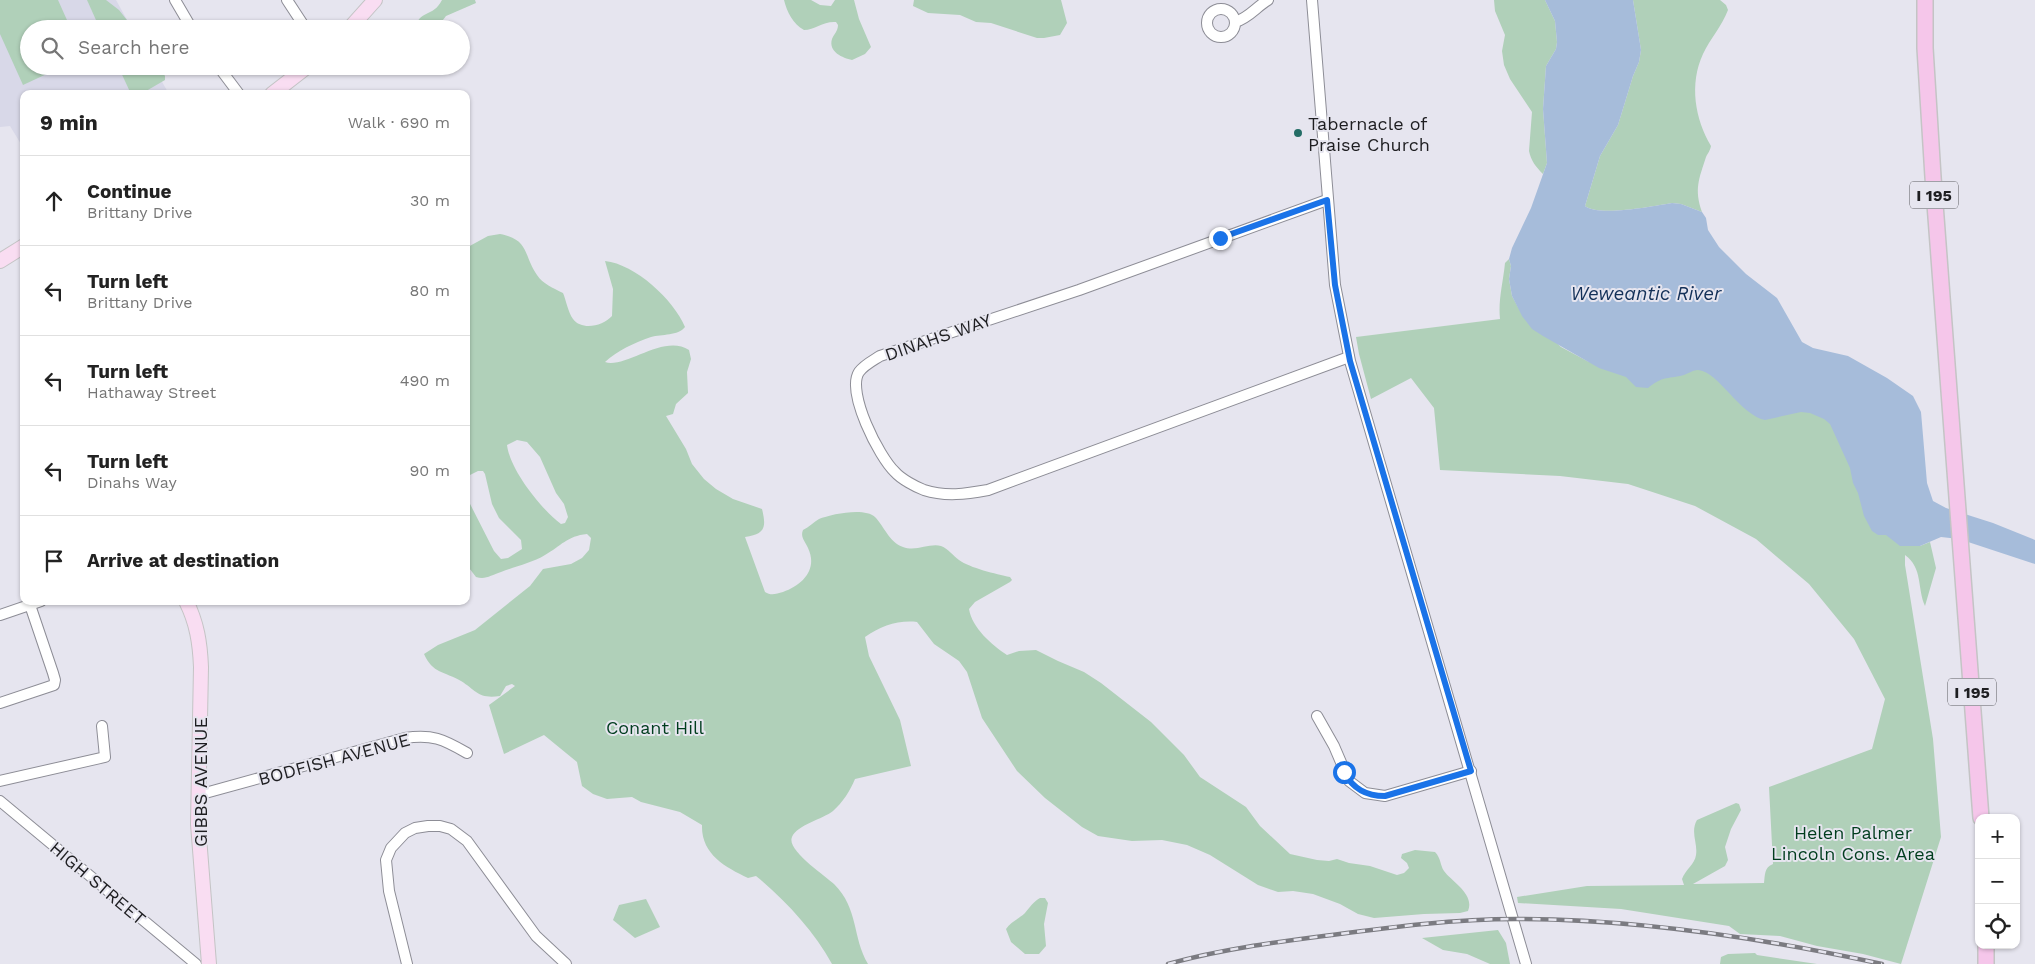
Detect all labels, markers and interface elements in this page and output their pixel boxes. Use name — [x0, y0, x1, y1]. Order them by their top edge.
search box — [20, 20, 470, 75]
icon: search — [38, 34, 66, 62]
text: Search here — [78, 36, 189, 59]
text: 9 min — [40, 110, 98, 135]
text: Walk · 690 m — [348, 113, 450, 132]
place label: Tabernacle of Praise Church — [1308, 113, 1430, 155]
marker: Tabernacle of Praise Church — [1292, 127, 1304, 139]
text: Continue — [87, 180, 171, 203]
road number: I 195 — [1910, 182, 1958, 208]
icon: ahead — [40, 187, 68, 215]
text: 30 m — [410, 191, 450, 210]
text: Brittany Drive — [87, 203, 192, 222]
route end — [1209, 227, 1232, 250]
text: Turn left — [87, 270, 168, 293]
icon: left — [40, 277, 68, 305]
text: 80 m — [409, 281, 450, 300]
water label: Weweantic River — [1571, 282, 1722, 305]
text: Brittany Drive — [87, 293, 192, 312]
street label: DINAHS WAY — [882, 309, 995, 365]
text: Turn left — [87, 360, 168, 383]
icon: left — [40, 367, 68, 395]
text: 490 m — [400, 371, 450, 390]
text: Hathaway Street — [87, 383, 216, 402]
text: Turn left — [87, 450, 168, 473]
icon: left — [40, 457, 68, 485]
text: 90 m — [409, 461, 450, 480]
text: Dinahs Way — [87, 473, 177, 492]
icon: arrive — [40, 547, 68, 575]
text: Arrive at destination — [87, 549, 279, 572]
road number: I 195 — [1948, 679, 1996, 706]
street label: GIBBS AVENUE — [190, 717, 211, 847]
park label: Conant Hill — [606, 717, 705, 738]
street label: BODFISH AVENUE — [256, 729, 412, 789]
route start — [1333, 761, 1356, 784]
map controls — [1975, 814, 2020, 949]
button: + — [1975, 814, 2020, 859]
park label: Helen Palmer Lincoln Cons. Area — [1771, 822, 1935, 864]
street label: HIGH STREET — [46, 837, 150, 929]
button: − — [1975, 859, 2020, 904]
button: locate — [1975, 904, 2020, 949]

